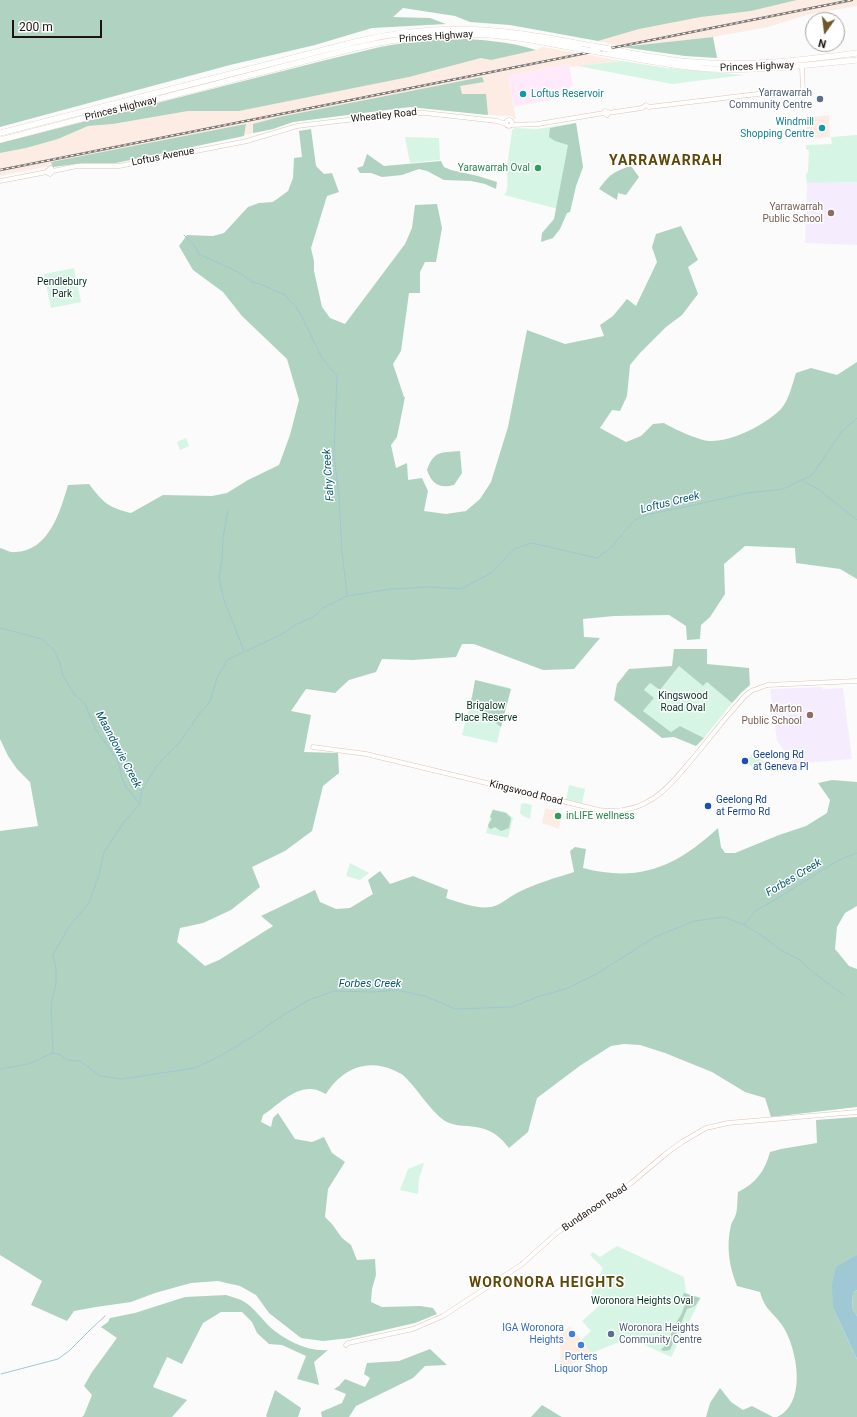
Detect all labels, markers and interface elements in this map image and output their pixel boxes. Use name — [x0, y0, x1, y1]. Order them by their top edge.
scale bar — [14, 12, 104, 38]
north arrow — [805, 12, 845, 52]
text: 200 m — [19, 20, 53, 34]
street label: Princes Highway — [399, 28, 473, 46]
text: N — [817, 36, 828, 50]
street label: Princes Highway — [720, 60, 794, 74]
place label: Yarrawarrah Community Centre — [729, 87, 812, 110]
place label: Loftus Reservoir — [531, 88, 604, 100]
marker: Loftus Reservoir — [518, 89, 528, 99]
street label: Princes Highway — [84, 94, 158, 124]
marker: Yarrawarrah Community Centre — [815, 94, 825, 104]
street label: Wheatley Road — [350, 107, 418, 125]
place label: Windmill Shopping Centre — [740, 116, 814, 140]
marker: Windmill Shopping Centre — [817, 123, 827, 133]
street label: Loftus Avenue — [131, 145, 195, 169]
district label: YARRAWARRAH — [609, 153, 723, 169]
place label: Yarawarrah Oval — [458, 162, 530, 174]
marker: Yarawarrah Oval — [533, 163, 543, 173]
place label: Yarrawarrah Public School — [762, 201, 823, 224]
marker: Yarrawarrah Public School — [826, 208, 836, 218]
park label: Pendlebury Park — [37, 276, 87, 300]
water label: Fahy Creek — [321, 448, 337, 502]
water label: Loftus Creek — [639, 489, 701, 517]
park label: Kingswood Road Oval — [658, 690, 708, 714]
park label: Brigalow Place Reserve — [455, 700, 517, 724]
place label: Marton Public School — [741, 703, 802, 726]
water label: Maandowie Creek — [92, 709, 144, 791]
marker: Marton Public School — [805, 710, 815, 720]
place label: Geelong Rd at Geneva Pl — [753, 749, 808, 772]
marker: Geelong Rd at Geneva Pl — [740, 756, 750, 766]
street label: Kingswood Road — [488, 778, 564, 808]
place label: Geelong Rd at Fermo Rd — [716, 794, 770, 818]
marker: Geelong Rd at Fermo Rd — [703, 801, 713, 811]
place label: inLIFE wellness — [566, 810, 635, 822]
marker: inLIFE wellness — [553, 811, 563, 821]
water label: Forbes Creek — [764, 856, 824, 900]
water label: Forbes Creek — [339, 977, 401, 991]
street label: Bundanoon Road — [560, 1182, 630, 1234]
district label: WORONORA HEIGHTS — [469, 1275, 625, 1291]
park label: Woronora Heights Oval — [591, 1295, 693, 1307]
place label: IGA Woronora Heights — [502, 1322, 564, 1346]
place label: Woronora Heights Community Centre — [619, 1322, 702, 1346]
marker: IGA Woronora Heights — [567, 1329, 577, 1339]
marker: Woronora Heights Community Centre — [606, 1329, 616, 1339]
marker: Porters Liquor Shop — [576, 1340, 586, 1350]
place label: Porters Liquor Shop — [554, 1351, 608, 1374]

